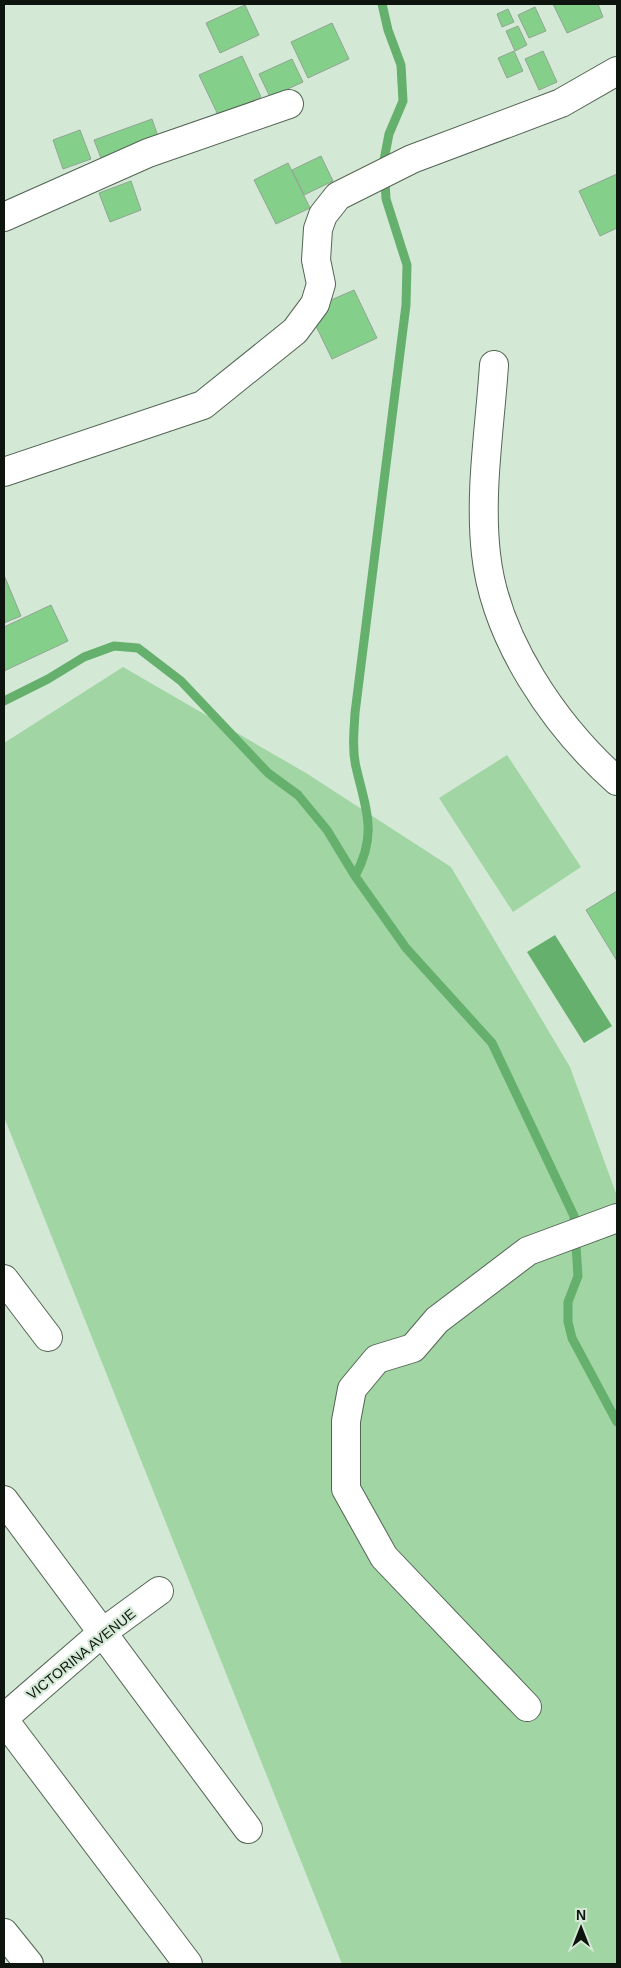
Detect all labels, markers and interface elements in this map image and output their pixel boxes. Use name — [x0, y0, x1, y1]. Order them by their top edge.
street label: VICTORINA AVENUE — [24, 1605, 138, 1703]
north arrow — [556, 1903, 606, 1953]
text: N — [576, 1907, 586, 1923]

